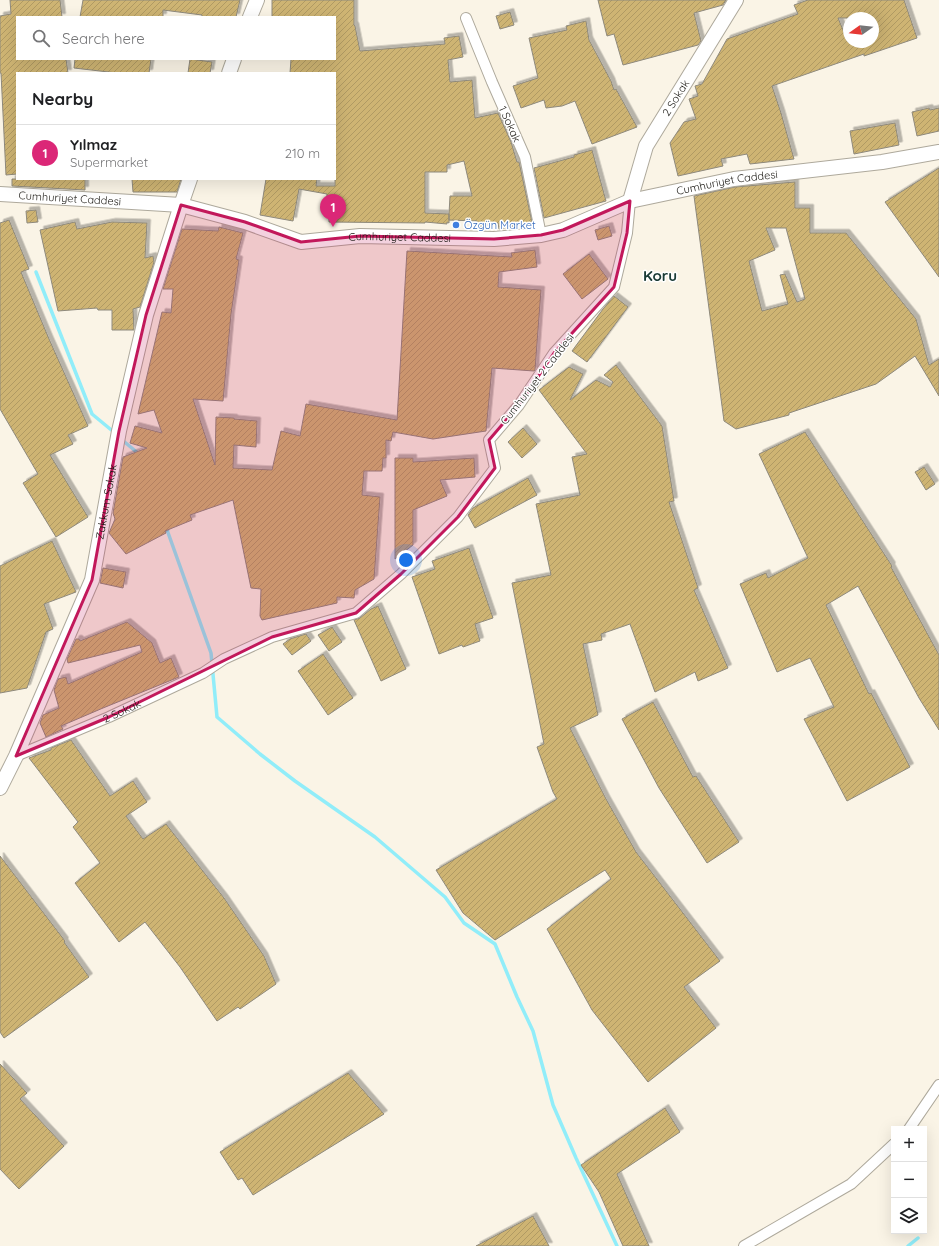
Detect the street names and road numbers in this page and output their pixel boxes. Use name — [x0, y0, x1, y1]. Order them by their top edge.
street label: 2 Sokak — [659, 77, 692, 119]
street label: 1 Sokak — [496, 104, 524, 144]
street label: Cumhuriyet Caddesi — [675, 167, 778, 198]
street label: Cumhuriyet Caddesi — [18, 188, 122, 208]
street label: Cumhuriyet Caddesi — [348, 229, 451, 245]
street label: Cumhuriyet 2 Caddesi — [497, 331, 577, 427]
street label: Zakkum Sokak — [93, 463, 120, 540]
street label: 2 Sokak — [101, 696, 143, 726]

